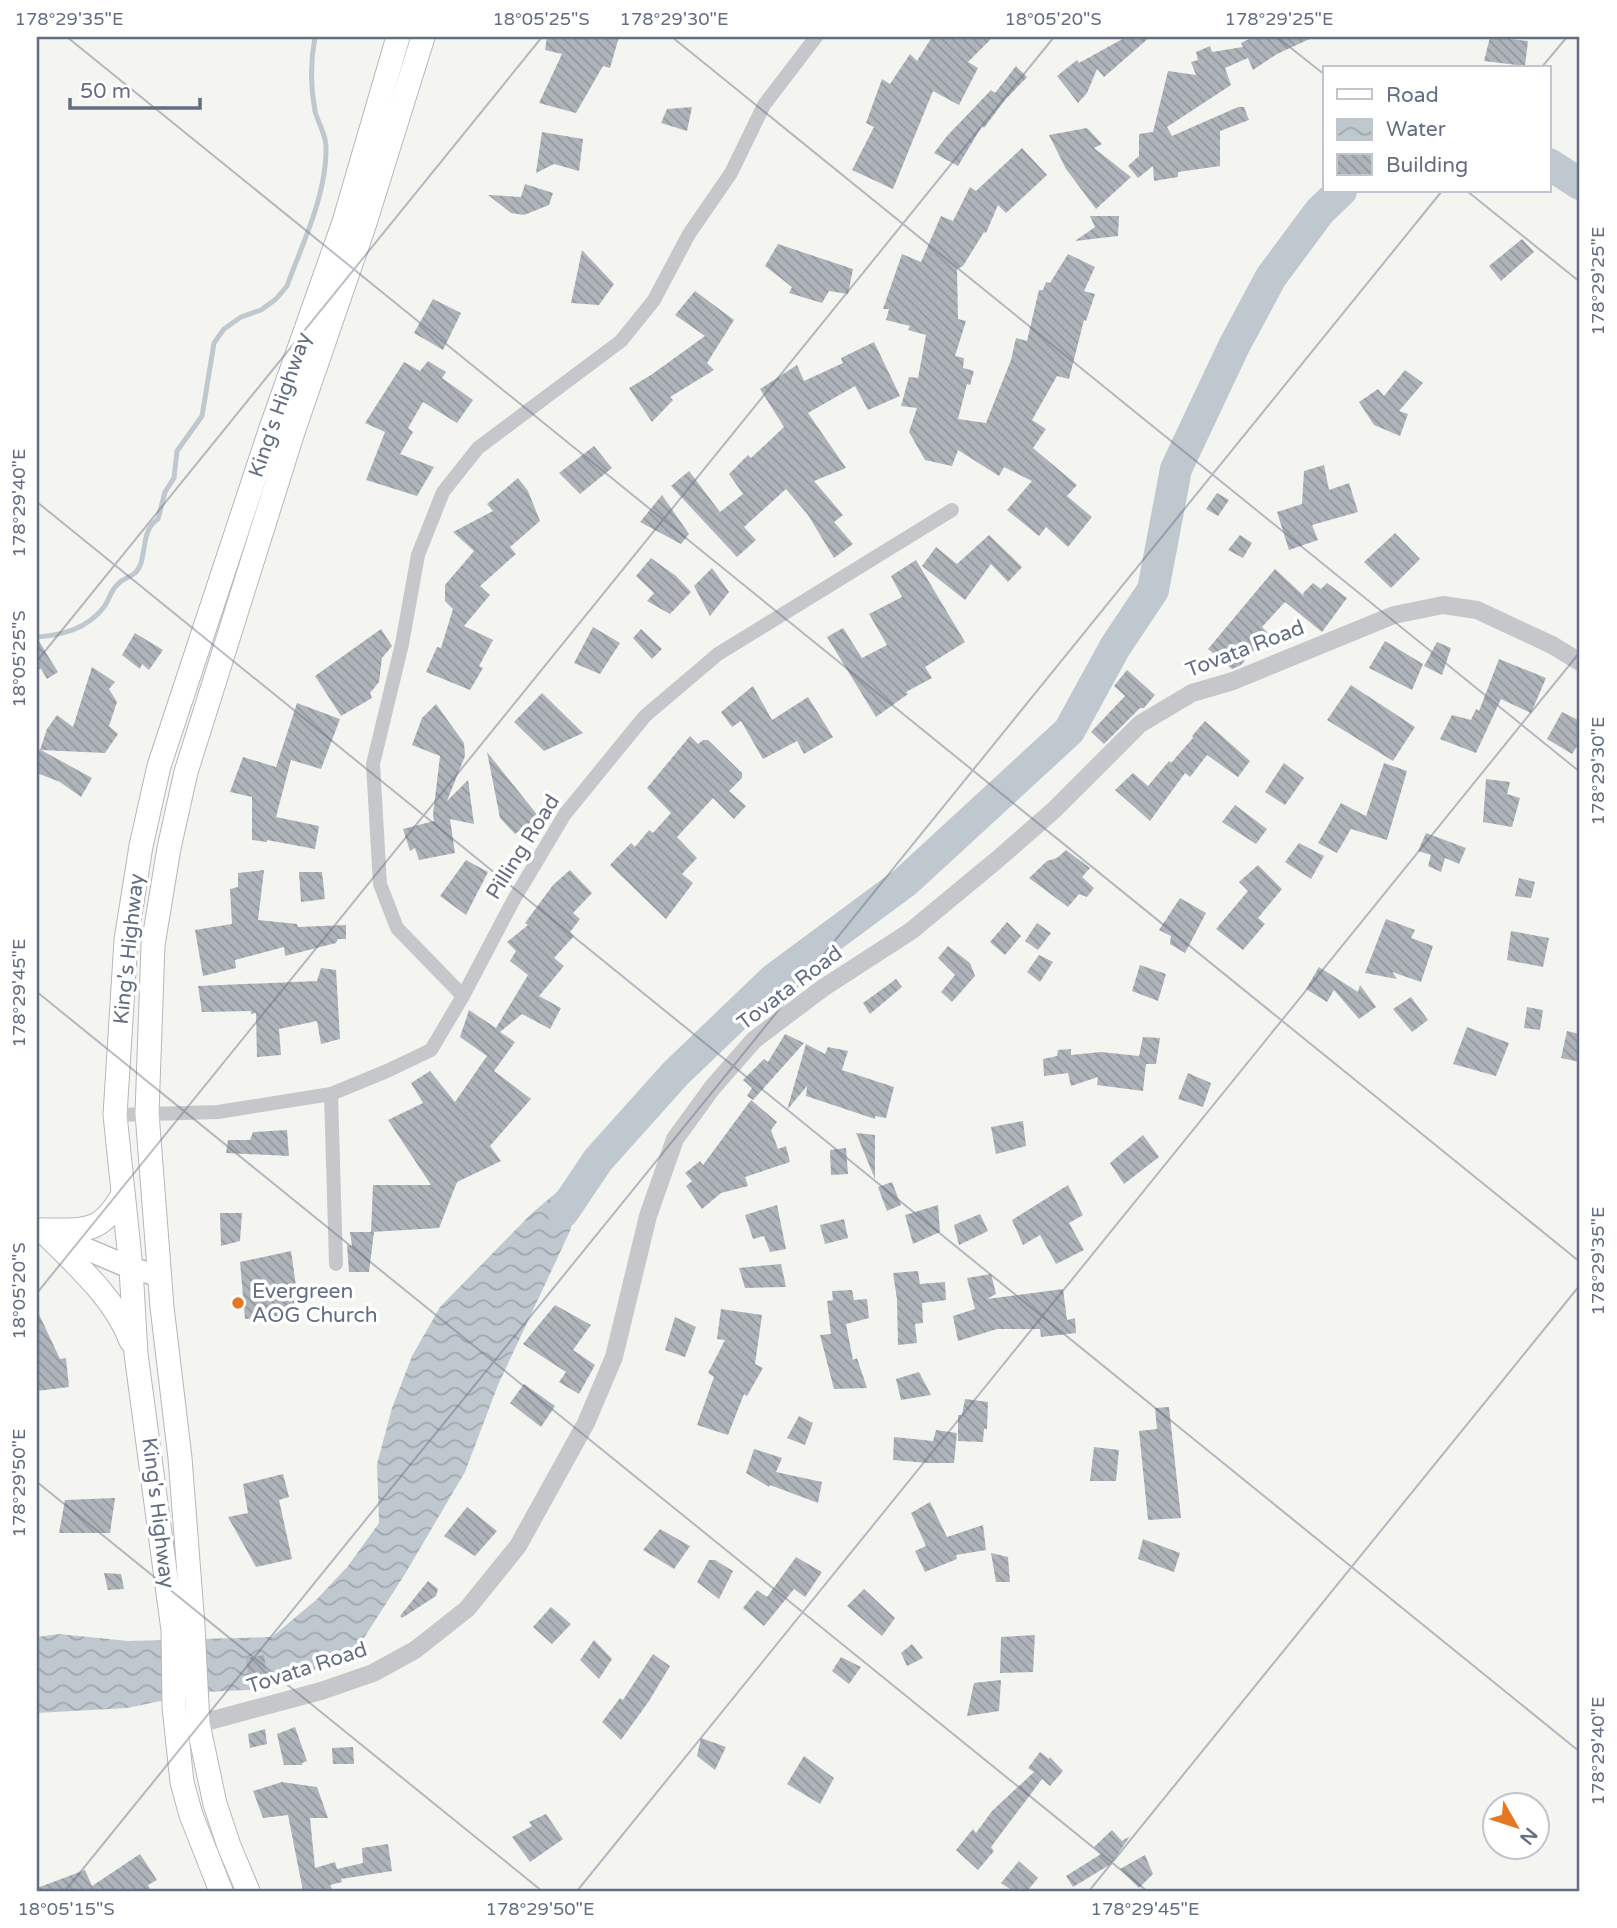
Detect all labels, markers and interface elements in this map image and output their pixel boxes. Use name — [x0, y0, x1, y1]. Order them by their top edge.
text: 178°29'35"E — [15, 8, 123, 30]
text: 18°05'25"S — [492, 8, 590, 30]
text: 178°29'30"E — [620, 8, 728, 30]
text: 18°05'20"S — [1004, 8, 1102, 30]
text: 178°29'25"E — [1225, 8, 1333, 30]
scale bar — [70, 66, 200, 110]
legend — [1323, 66, 1550, 192]
text: 50 m — [80, 79, 131, 104]
text: Road — [1386, 83, 1439, 108]
text: Water — [1386, 117, 1446, 142]
text: Building — [1386, 153, 1468, 178]
text: 178°29'25"E — [1587, 227, 1609, 335]
street label: King's Highway — [243, 329, 317, 481]
text: 178°29'40"E — [8, 449, 30, 557]
text: 18°05'25"S — [8, 610, 30, 708]
street label: Tovata Road — [1182, 615, 1308, 683]
text: 178°29'30"E — [1587, 717, 1609, 825]
street label: Pilling Road — [481, 790, 565, 904]
street label: King's Highway — [109, 872, 149, 1026]
text: 178°29'45"E — [8, 939, 30, 1047]
street label: Tovata Road — [733, 940, 847, 1036]
text: 178°29'35"E — [1587, 1207, 1609, 1315]
text: 18°05'20"S — [8, 1242, 30, 1340]
place label: Evergreen AOG Church — [252, 1279, 378, 1328]
marker: Evergreen AOG Church — [230, 1295, 246, 1311]
text: 178°29'50"E — [8, 1429, 30, 1537]
street label: King's Highway — [136, 1436, 180, 1590]
street label: Tovata Road — [244, 1637, 370, 1699]
text: 178°29'40"E — [1587, 1697, 1609, 1805]
north arrow — [1480, 1792, 1550, 1862]
text: N — [1515, 1823, 1542, 1849]
text: 18°05'15"S — [17, 1898, 115, 1920]
text: 178°29'50"E — [486, 1898, 594, 1920]
text: 178°29'45"E — [1091, 1898, 1199, 1920]

